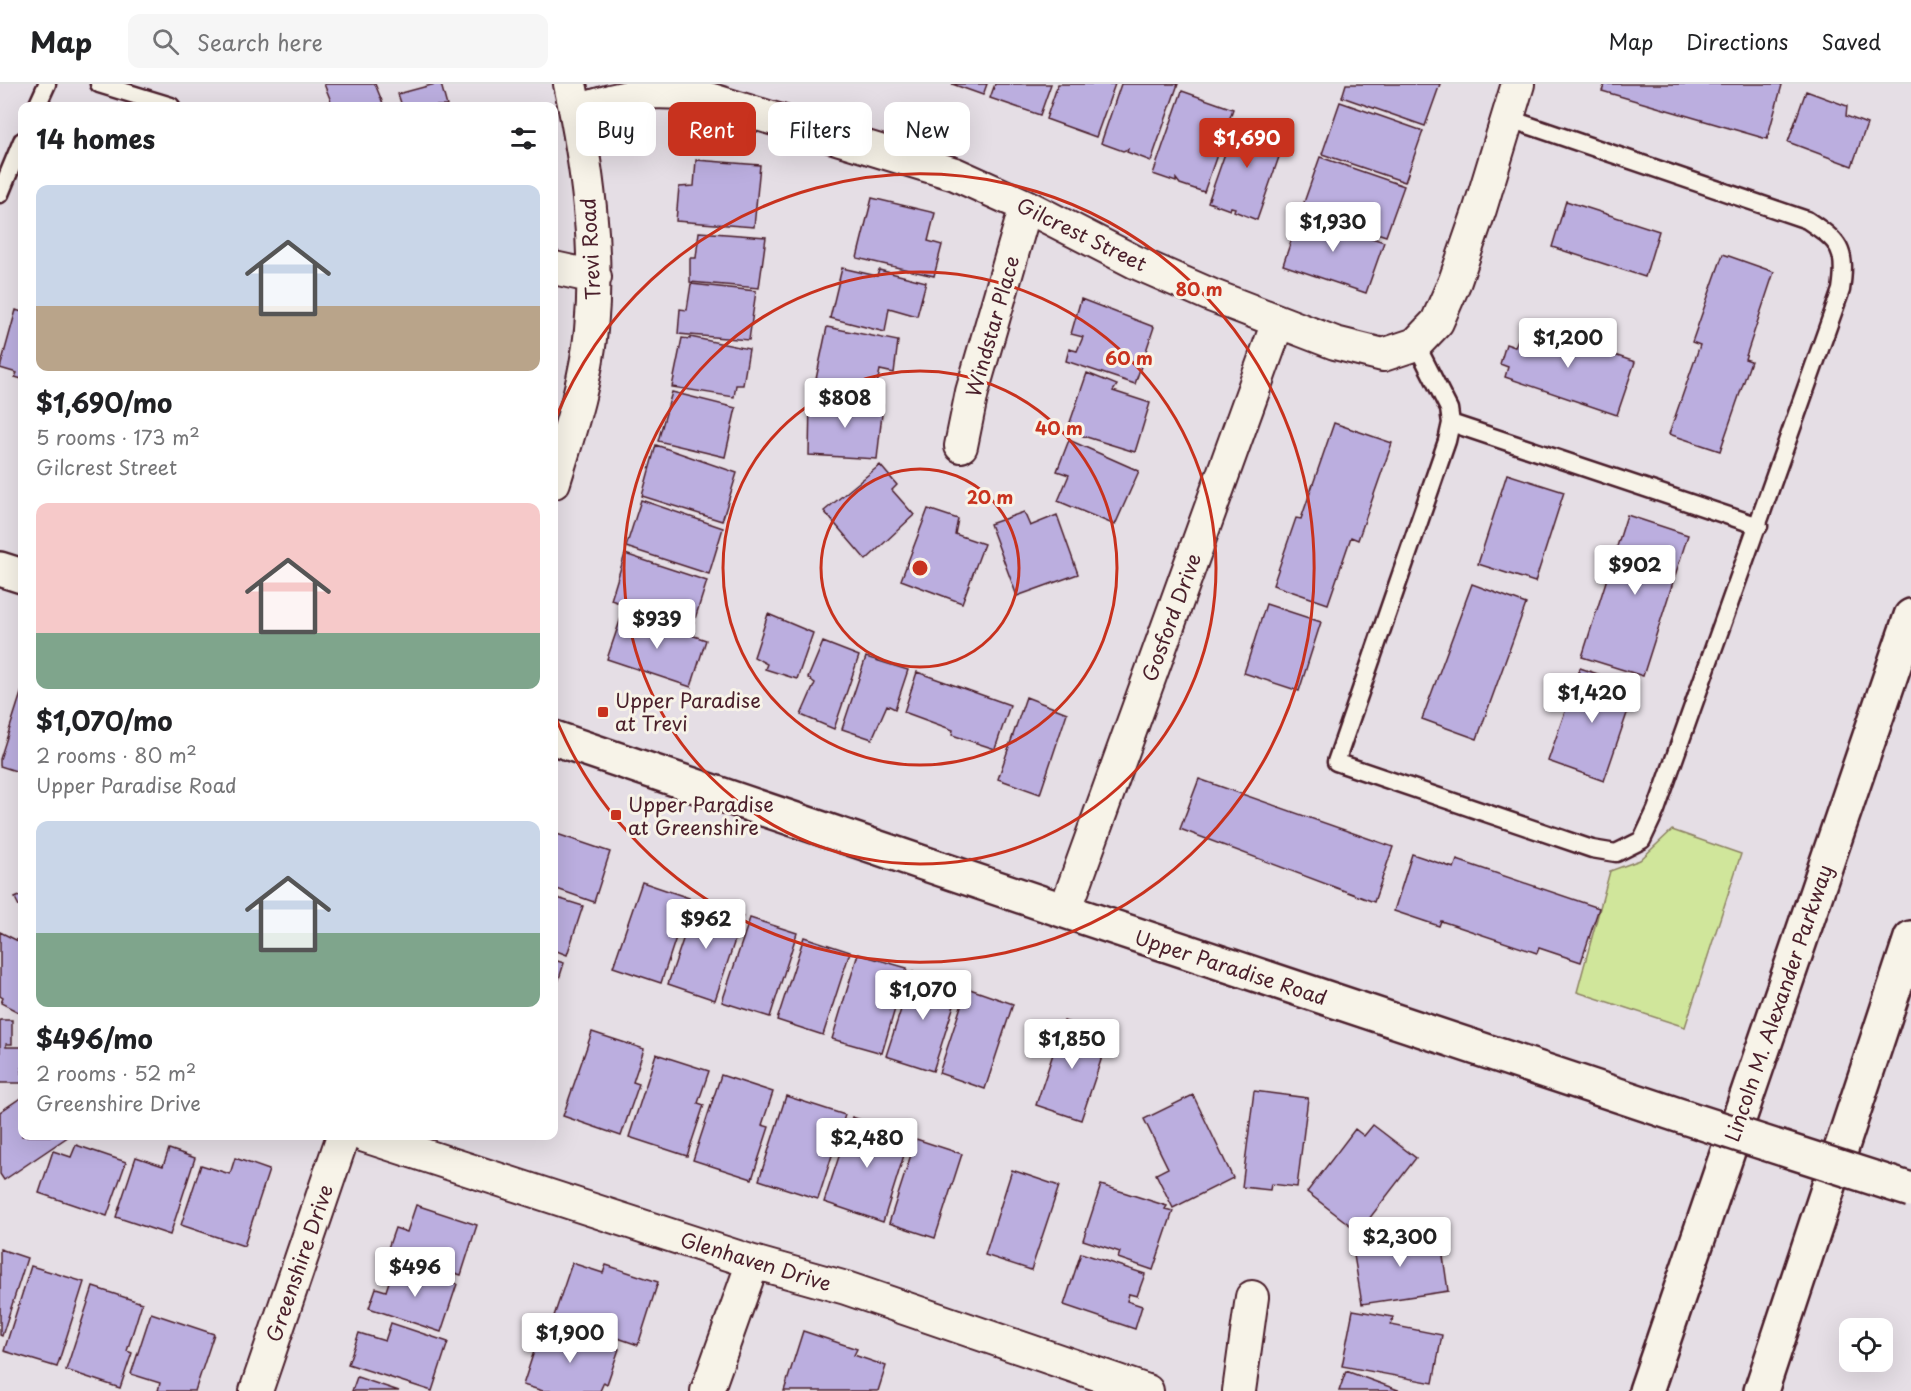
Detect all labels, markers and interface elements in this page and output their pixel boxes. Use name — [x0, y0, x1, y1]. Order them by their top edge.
search box — [128, 14, 548, 68]
text: Map — [30, 20, 92, 63]
icon: search — [149, 25, 182, 58]
text: Search here — [197, 25, 323, 58]
text: Map — [1608, 25, 1653, 57]
text: Directions — [1686, 25, 1788, 57]
text: Saved — [1821, 25, 1881, 57]
chip: Buy — [576, 102, 656, 156]
chip: Rent — [668, 102, 756, 156]
chip: Filters — [768, 102, 872, 156]
chip: New — [884, 102, 970, 156]
pin: $1,690 — [1198, 118, 1296, 169]
text: 14 homes — [36, 119, 155, 158]
icon: filters — [507, 122, 540, 155]
text: $1,690 — [1213, 122, 1281, 152]
street label: Gilcrest Street — [1012, 190, 1152, 278]
street label: Trevi Road — [572, 197, 608, 301]
pin: $1,930 — [1284, 202, 1382, 253]
text: $1,930 — [1300, 206, 1366, 236]
icon: home — [234, 224, 342, 332]
street label: Windstar Place — [958, 252, 1026, 400]
text: 80 m — [1175, 275, 1223, 302]
pin: $1,200 — [1519, 318, 1617, 369]
text: $1,200 — [1533, 322, 1603, 352]
text: 60 m — [1105, 344, 1153, 371]
pin: $808 — [809, 378, 881, 429]
text: $808 — [819, 382, 871, 412]
text: $1,690/mo — [36, 383, 172, 422]
text: 40 m — [1035, 414, 1083, 441]
text: 5 rooms · 173 m² — [36, 422, 200, 452]
text: Gilcrest Street — [36, 452, 177, 482]
text: 20 m — [967, 483, 1013, 510]
icon: home — [234, 542, 342, 650]
pin: $902 — [1599, 545, 1671, 596]
street label: Gosford Drive — [1134, 549, 1208, 685]
text: $902 — [1608, 549, 1662, 579]
centre of rings — [910, 558, 930, 578]
pin: $939 — [621, 599, 693, 650]
text: $939 — [632, 603, 682, 633]
pin: $1,420 — [1543, 673, 1641, 724]
text: $1,420 — [1557, 677, 1627, 707]
place label: Upper Paradise at Trevi — [615, 685, 761, 738]
text: $1,070/mo — [36, 701, 173, 740]
marker: Upper Paradise at Trevi — [596, 705, 610, 719]
text: 2 rooms · 80 m² — [36, 740, 197, 770]
text: Upper Paradise Road — [36, 770, 237, 800]
place label: Upper Paradise at Greenshire — [628, 789, 774, 842]
marker: Upper Paradise at Greenshire — [609, 808, 623, 822]
icon: home — [234, 860, 342, 968]
street label: Lincoln M. Alexander Parkway — [1716, 860, 1840, 1146]
pin: $962 — [670, 899, 742, 950]
text: $962 — [680, 903, 732, 933]
street label: Upper Paradise Road — [1131, 922, 1331, 1012]
pin: $1,070 — [874, 970, 972, 1021]
text: $1,070 — [889, 974, 957, 1004]
text: $496/mo — [36, 1019, 153, 1058]
pin: $1,850 — [1023, 1019, 1121, 1070]
text: $1,850 — [1038, 1023, 1106, 1053]
text: 2 rooms · 52 m² — [36, 1058, 196, 1088]
text: Greenshire Drive — [36, 1088, 201, 1118]
pin: $2,480 — [818, 1118, 916, 1169]
text: $2,480 — [830, 1122, 904, 1152]
street label: Greenshire Drive — [258, 1180, 340, 1346]
pin: $2,300 — [1351, 1217, 1449, 1268]
text: $2,300 — [1363, 1221, 1437, 1251]
street label: Glenhaven Drive — [677, 1224, 835, 1298]
pin: $496 — [379, 1247, 451, 1298]
text: $496 — [389, 1251, 441, 1281]
pin: $1,900 — [521, 1313, 619, 1364]
text: $1,900 — [536, 1317, 604, 1347]
map controls — [1839, 1318, 1893, 1372]
button: locate — [1839, 1318, 1893, 1372]

